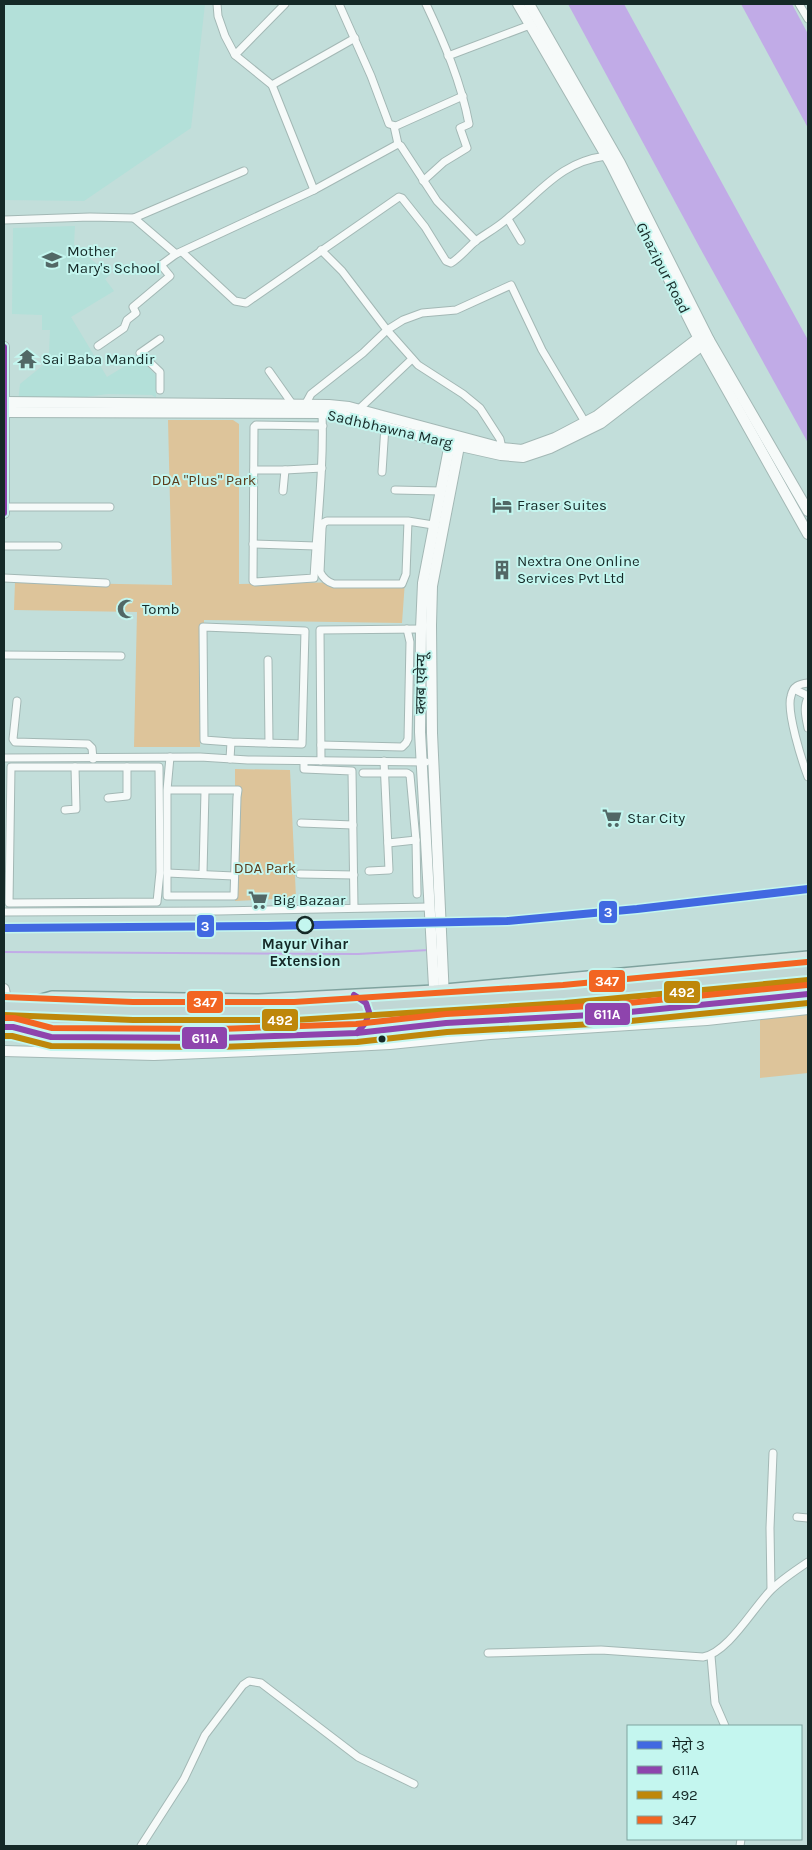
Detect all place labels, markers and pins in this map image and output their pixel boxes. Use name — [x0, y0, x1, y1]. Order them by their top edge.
place label: Mother Mary's School — [67, 242, 160, 277]
school or university icon: Mother Mary's School — [41, 249, 63, 271]
temple icon: Sai Baba Mandir — [16, 348, 38, 370]
place label: Sai Baba Mandir — [42, 350, 155, 368]
hotel icon: Fraser Suites — [491, 494, 513, 516]
place label: Fraser Suites — [517, 496, 607, 514]
place label: Nextra One Online Services Pvt Ltd — [517, 552, 640, 587]
building icon: Nextra One Online Services Pvt Ltd — [491, 559, 513, 581]
mosque icon: Tomb — [116, 598, 138, 620]
place label: Tomb — [142, 600, 179, 618]
supermarket icon: Star City — [601, 807, 623, 829]
place label: Star City — [627, 809, 685, 827]
supermarket icon: Big Bazaar — [247, 889, 269, 911]
place label: Big Bazaar — [273, 891, 346, 909]
marker: Mayur Vihar Extension — [296, 916, 314, 934]
place label: Mayur Vihar Extension — [262, 935, 348, 970]
unlabelled marker — [377, 1034, 387, 1044]

